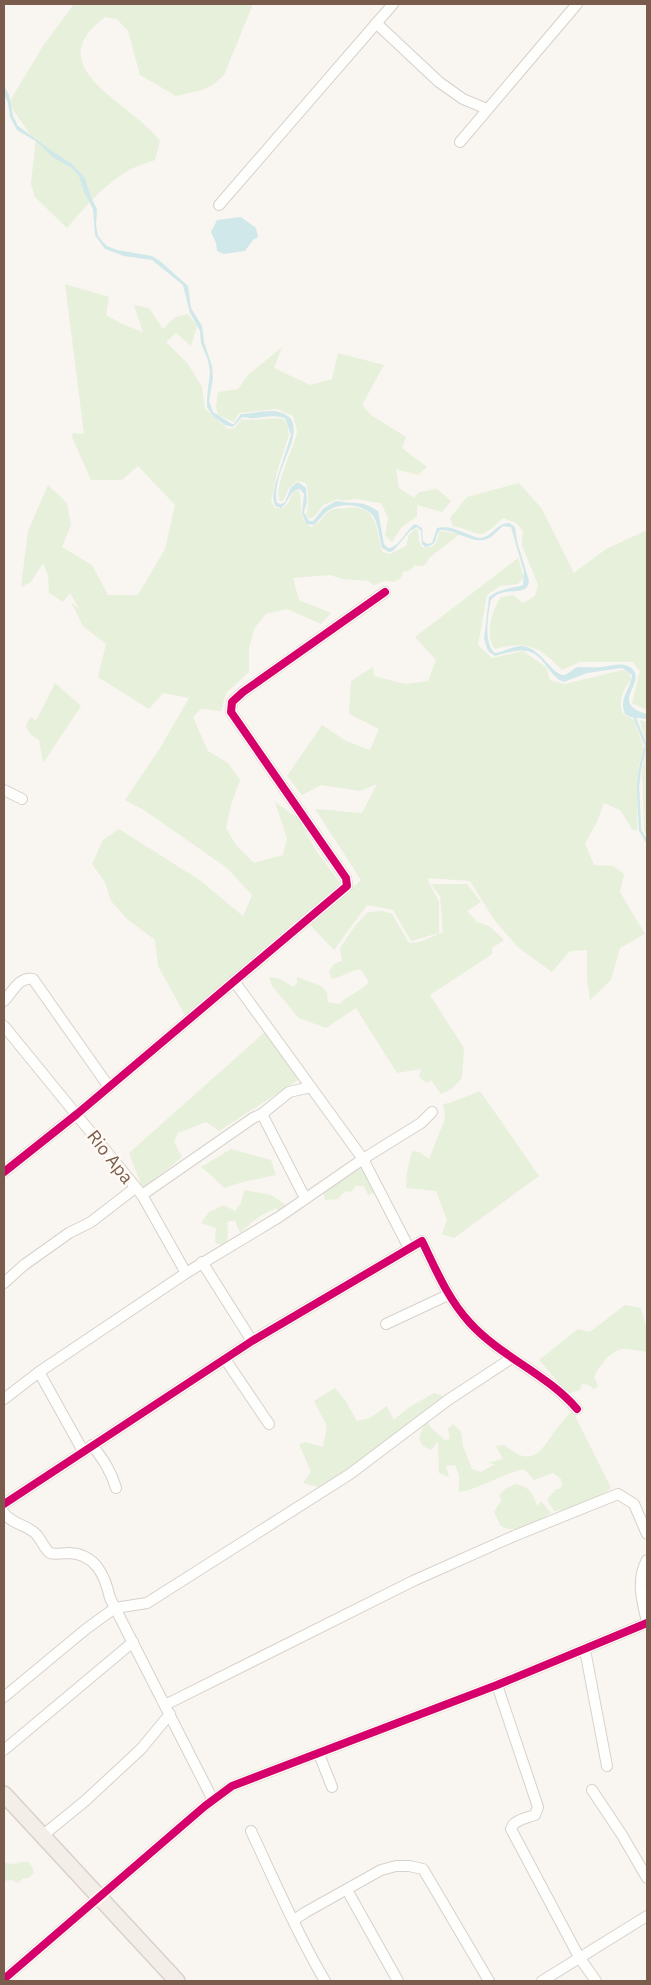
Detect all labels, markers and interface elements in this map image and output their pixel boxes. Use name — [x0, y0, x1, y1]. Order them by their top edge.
street label: Rio Apa — [82, 1125, 139, 1188]

